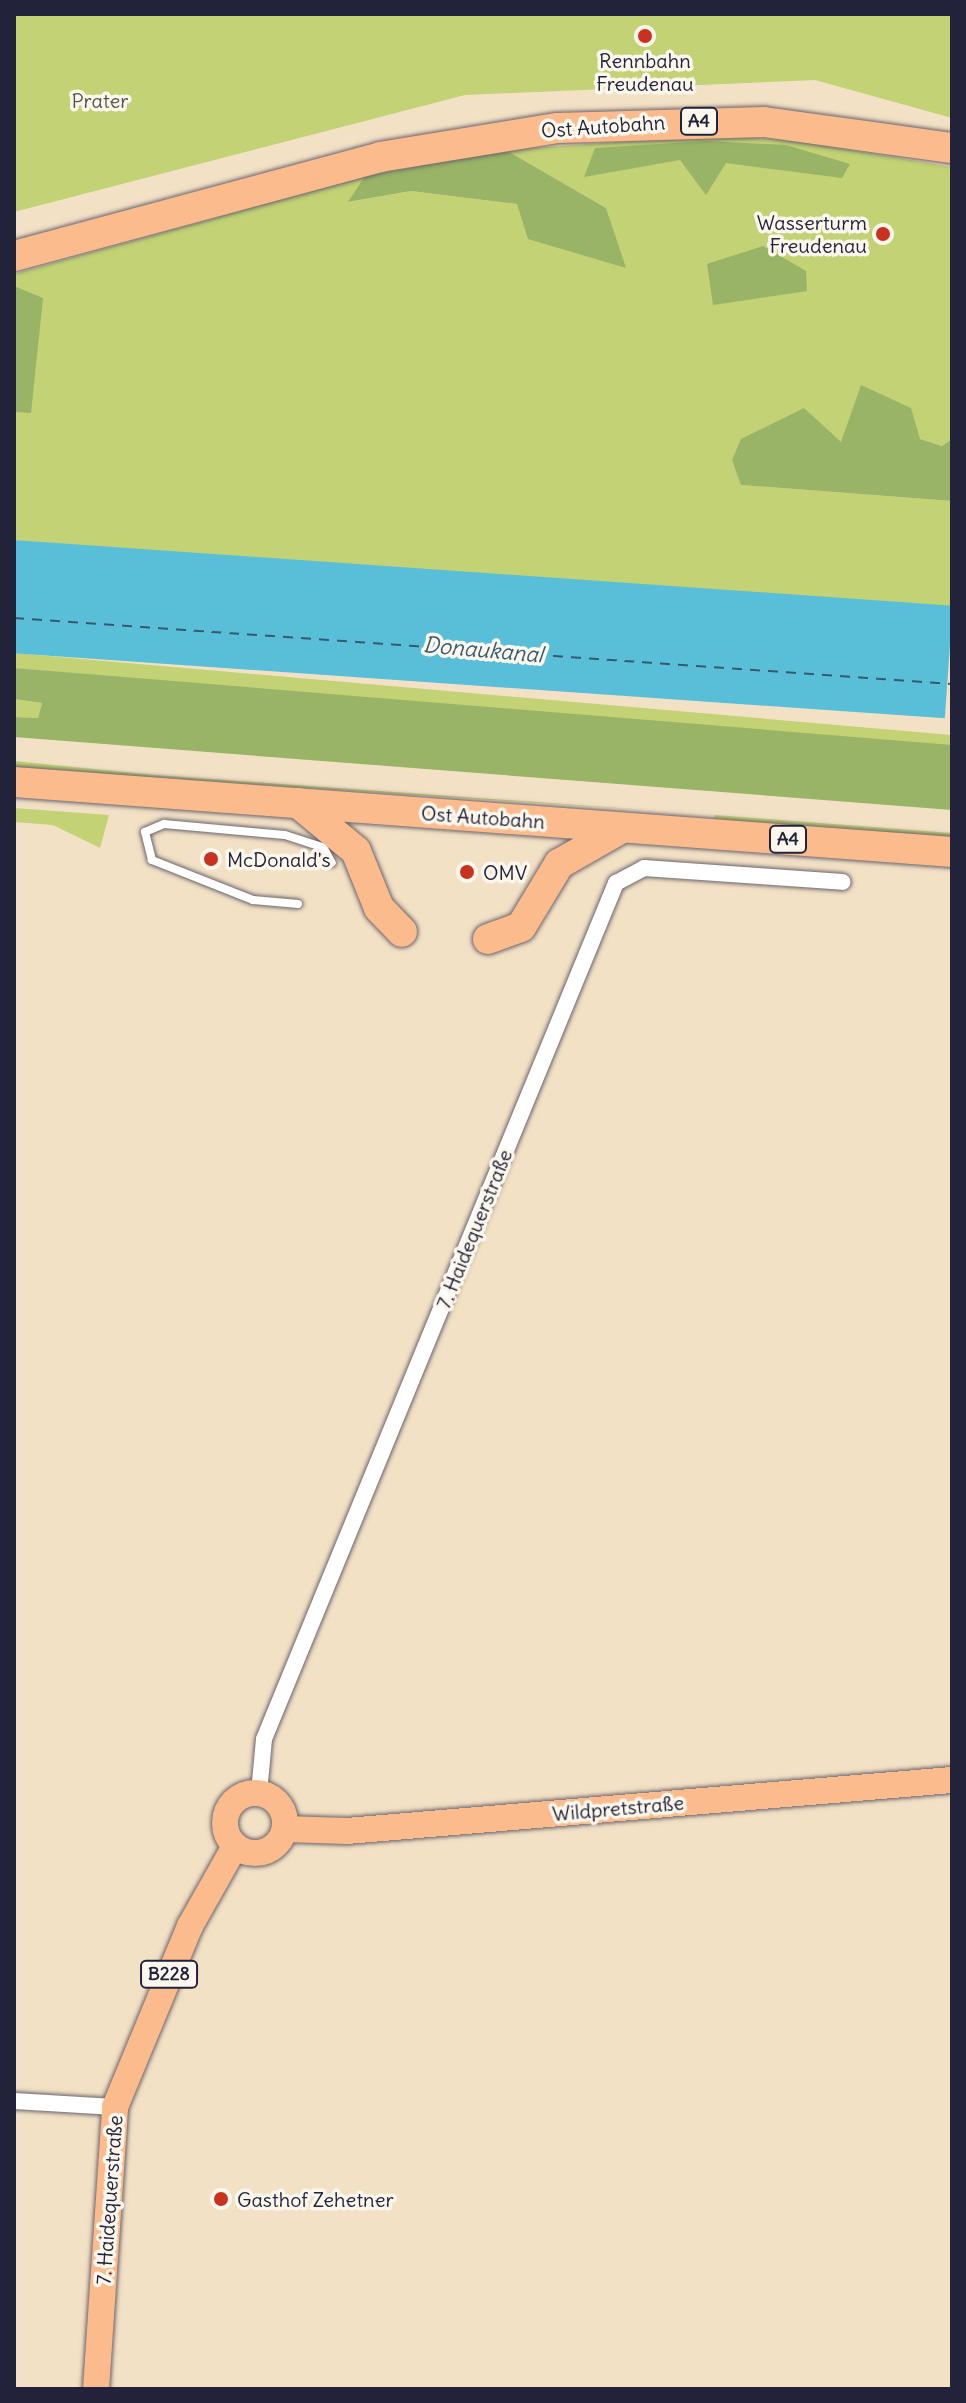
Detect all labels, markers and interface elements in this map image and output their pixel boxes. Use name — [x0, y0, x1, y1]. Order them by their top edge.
marker: Rennbahn Freudenau — [636, 27, 654, 45]
place label: Rennbahn Freudenau — [596, 48, 694, 95]
park label: Prater — [72, 88, 128, 112]
road number: A4 — [679, 107, 719, 135]
street label: Ost Autobahn — [540, 110, 666, 142]
place label: Wasserturm Freudenau — [757, 210, 867, 257]
marker: Wasserturm Freudenau — [874, 225, 892, 243]
water label: Donaukanal — [422, 632, 544, 668]
street label: Ost Autobahn — [420, 801, 546, 833]
road number: A4 — [768, 825, 808, 853]
place label: McDonald's — [227, 847, 331, 871]
marker: McDonald's — [202, 850, 220, 868]
place label: OMV — [483, 860, 527, 884]
marker: OMV — [458, 863, 476, 881]
street label: 7. Haidequerstraße — [431, 1146, 517, 1312]
street label: Wildpretstraße — [551, 1790, 685, 1826]
road number: B228 — [139, 1960, 199, 1988]
street label: 7. Haidequerstraße — [91, 2114, 127, 2286]
place label: Gasthof Zehetner — [237, 2187, 394, 2211]
marker: Gasthof Zehetner — [212, 2190, 230, 2208]

